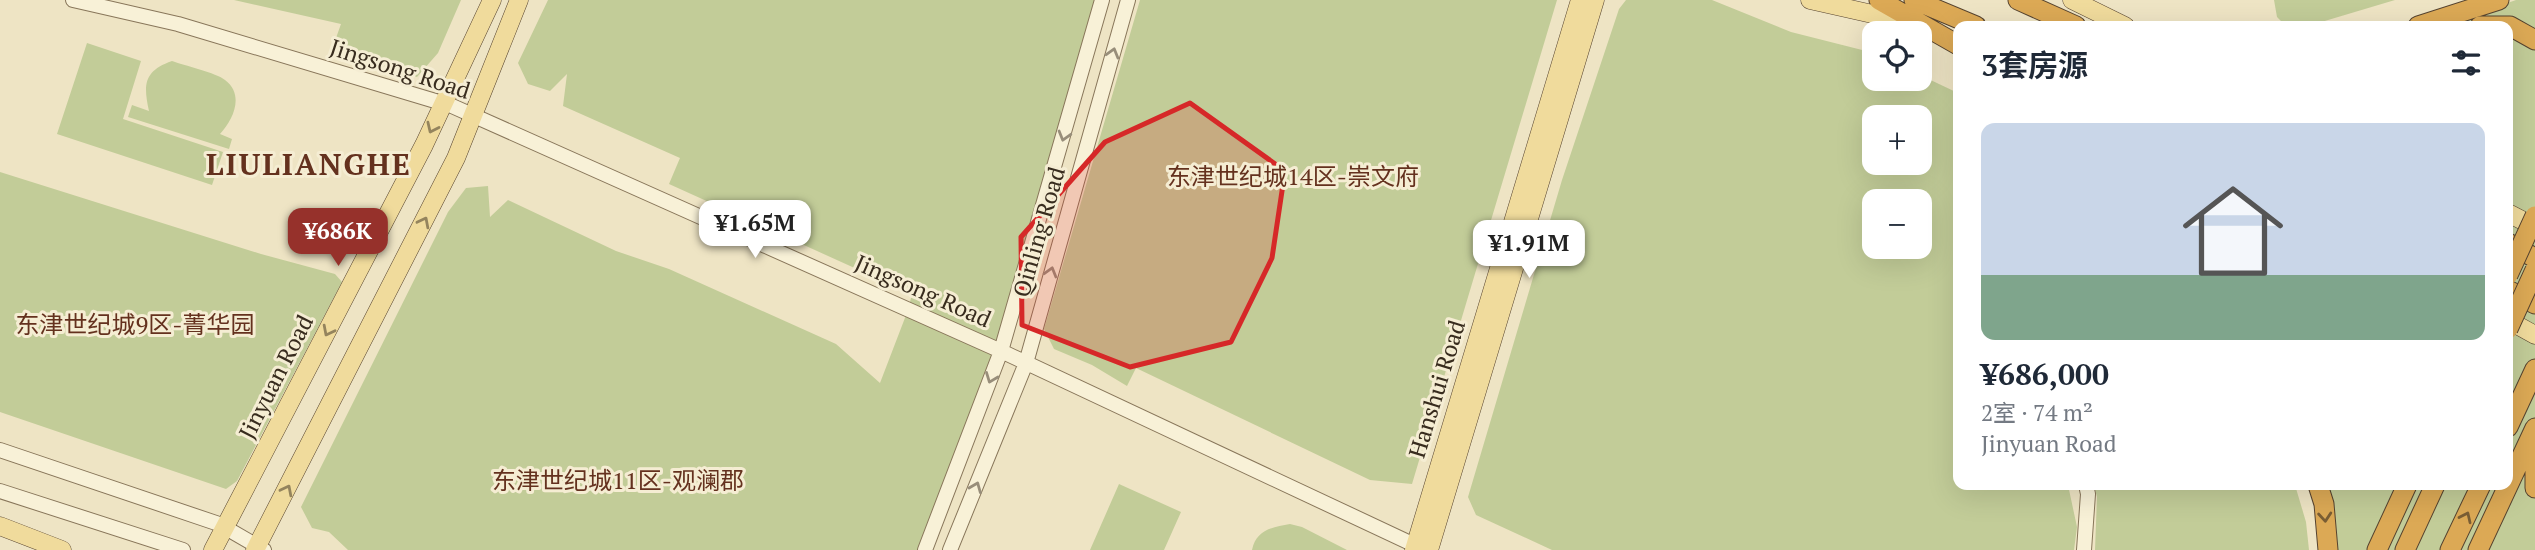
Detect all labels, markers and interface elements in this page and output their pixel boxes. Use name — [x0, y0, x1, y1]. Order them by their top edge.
map controls — [1862, 21, 1932, 259]
button: locate — [1862, 21, 1932, 91]
street label: Jingsong Road — [326, 31, 475, 106]
icon: filters — [2447, 44, 2485, 82]
text: 3套房源 — [1981, 45, 2088, 85]
one-way arrow — [1105, 48, 1120, 60]
button: + — [1862, 105, 1932, 175]
one-way arrow — [426, 121, 440, 133]
one-way arrow — [1057, 130, 1072, 142]
district label: LIULIANGHE — [206, 144, 412, 184]
district label: 东津世纪城14区-崇文府 — [1167, 160, 1419, 192]
street label: Qinling Road — [1005, 163, 1072, 301]
icon: home — [2170, 168, 2296, 294]
button: − — [1862, 189, 1932, 259]
pin: ¥1.65M — [698, 201, 812, 260]
text: ¥1.65M — [715, 207, 795, 238]
pin: ¥686K — [289, 208, 387, 268]
text: ¥686K — [304, 215, 372, 246]
one-way arrow — [415, 216, 429, 229]
pin: ¥1.91M — [1472, 220, 1586, 280]
text: ¥1.91M — [1489, 227, 1569, 258]
street label: Jingsong Road — [850, 247, 996, 334]
one-way arrow — [1043, 267, 1058, 279]
district label: 东津世纪城9区-菁华园 — [16, 308, 255, 340]
street label: Jinyuan Road — [231, 309, 320, 444]
street label: Hanshui Road — [1401, 316, 1472, 462]
one-way arrow — [322, 323, 336, 336]
text: ¥686,000 — [1981, 354, 2109, 394]
one-way arrow — [985, 371, 999, 383]
text: 2室 · 74 m² — [1981, 397, 2093, 428]
text: Jinyuan Road — [1981, 428, 2116, 459]
district label: 东津世纪城11区-观澜郡 — [492, 464, 744, 496]
one-way arrow — [968, 481, 982, 494]
one-way arrow — [278, 485, 292, 497]
one-way arrow — [2317, 512, 2332, 523]
one-way arrow — [2457, 512, 2471, 524]

